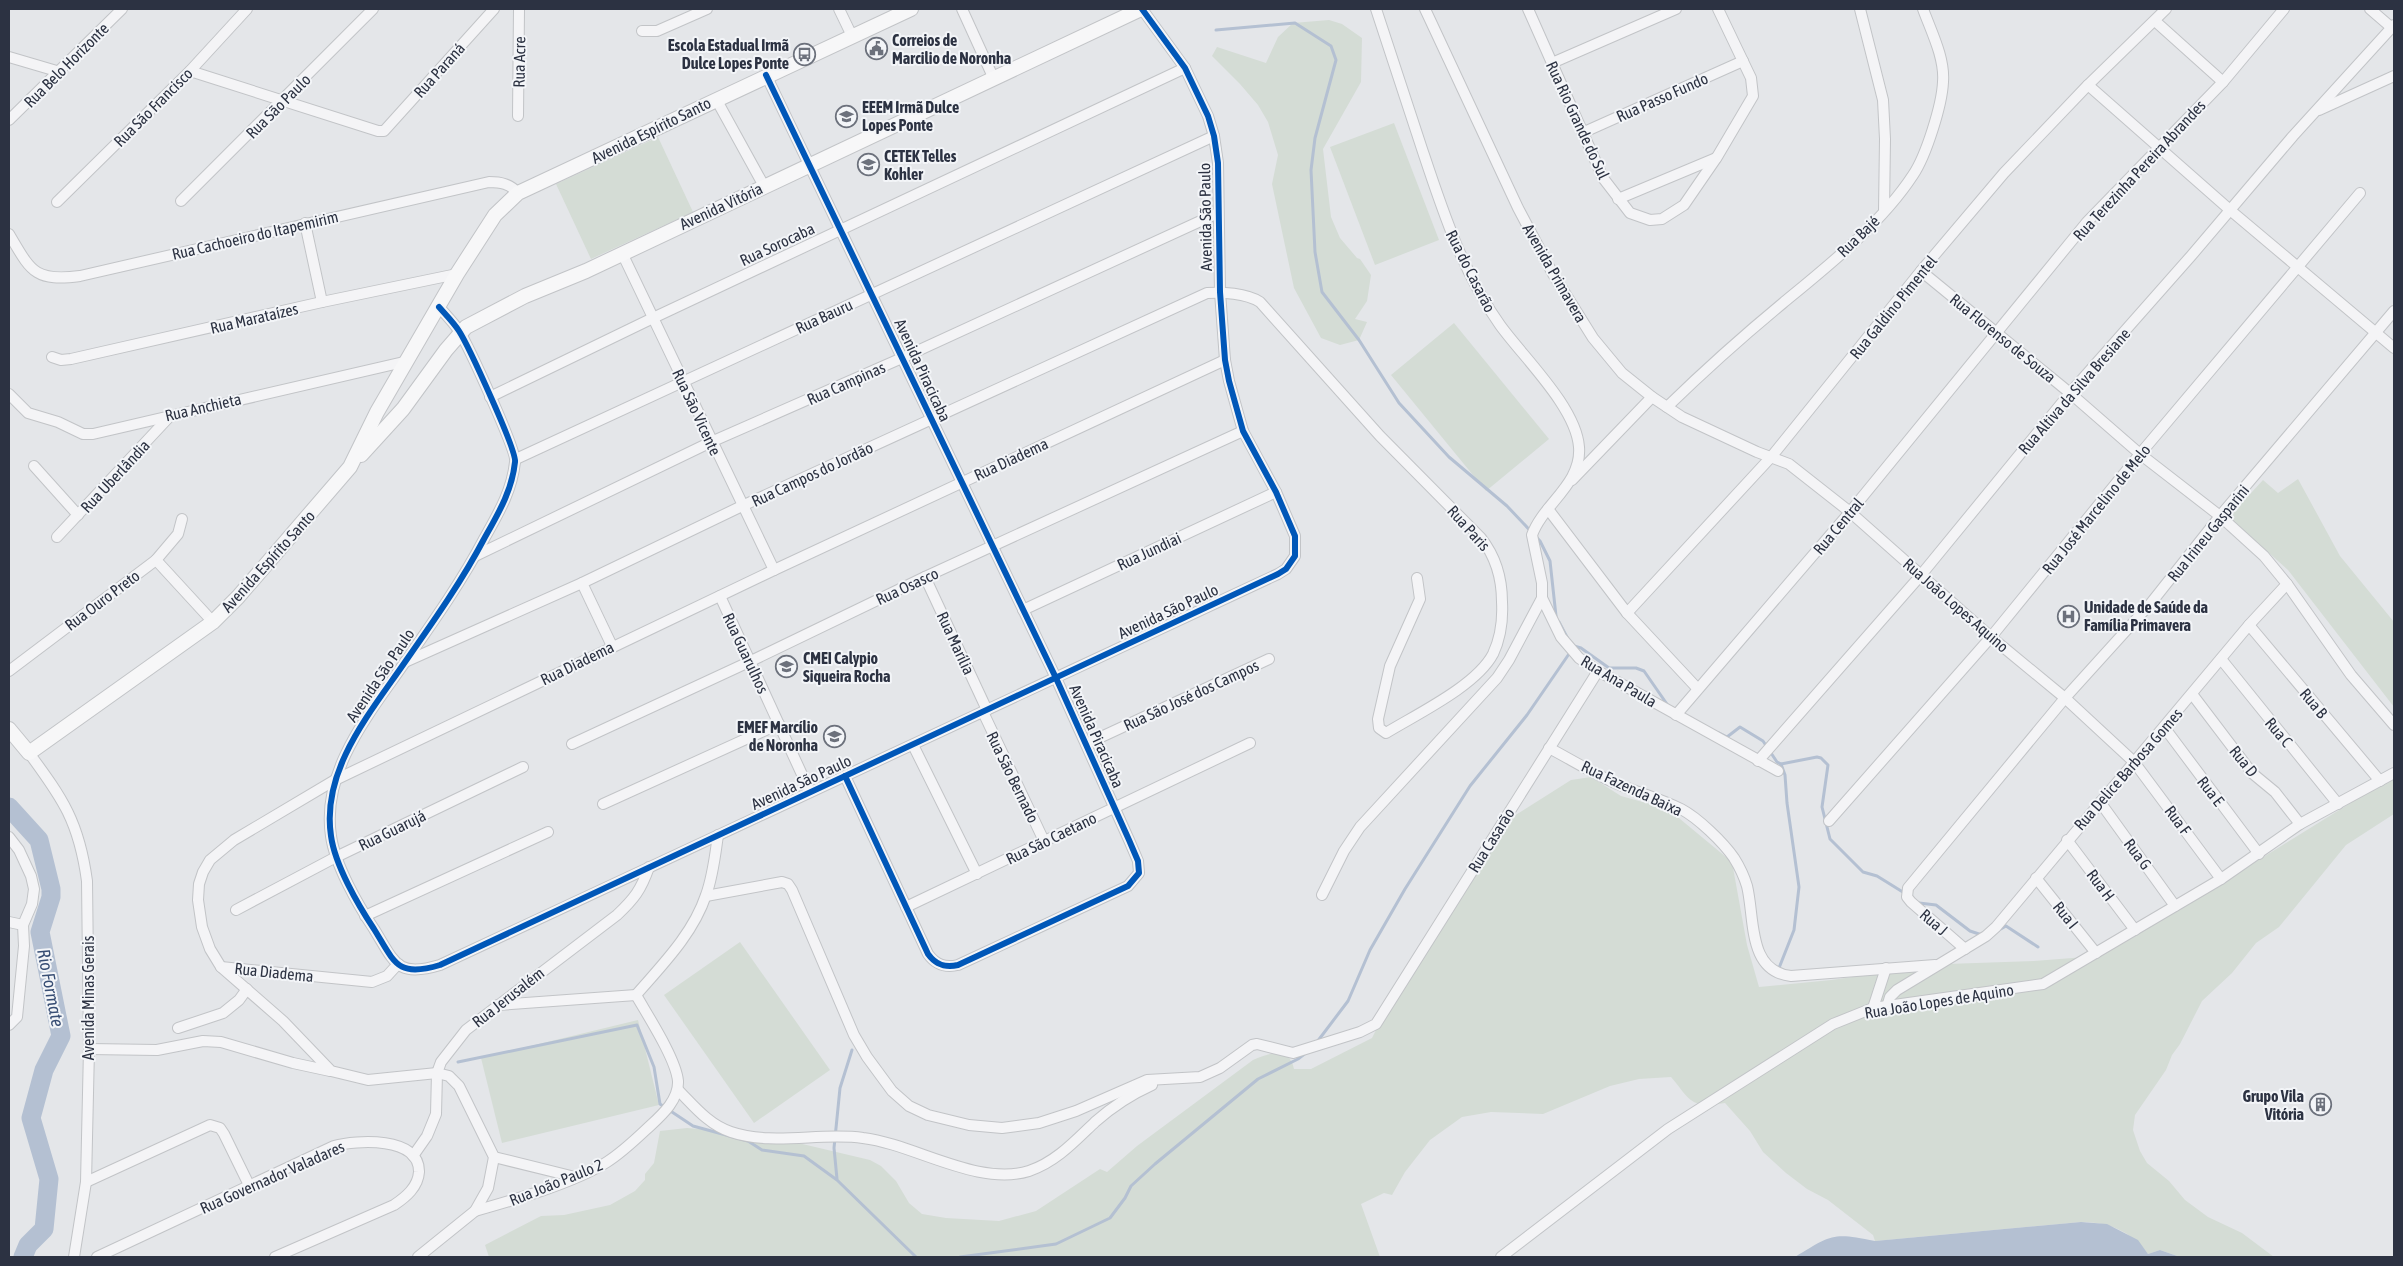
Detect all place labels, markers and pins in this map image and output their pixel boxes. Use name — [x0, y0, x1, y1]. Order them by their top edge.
place label: Correios de Marcilio de Noronha — [892, 31, 1011, 67]
place label: Escola Estadual Irmã Dulce Lopes Ponte — [668, 36, 789, 72]
public building icon: Correios de Marcilio de Noronha — [864, 37, 888, 61]
bus stop icon: Escola Estadual Irmã Dulce Lopes Ponte — [793, 42, 817, 66]
place label: EEEM Irmã Dulce Lopes Ponte — [862, 98, 959, 134]
school or university icon: EEEM Irmã Dulce Lopes Ponte — [834, 104, 858, 128]
place label: CETEK Telles Kohler — [884, 147, 957, 183]
school or university icon: CETEK Telles Kohler — [856, 153, 880, 177]
place label: Unidade de Saúde da Família Primavera — [2084, 598, 2208, 634]
hospital icon: Unidade de Saúde da Família Primavera — [2056, 604, 2080, 628]
place label: CMEI Calypio Siqueira Rocha — [803, 649, 890, 685]
school or university icon: CMEI Calypio Siqueira Rocha — [775, 655, 799, 679]
place label: EMEF Marcílio de Noronha — [737, 718, 818, 754]
school or university icon: EMEF Marcílio de Noronha — [822, 724, 846, 748]
place label: Grupo Vila Vitória — [2243, 1087, 2304, 1123]
building icon: Grupo Vila Vitória — [2308, 1093, 2332, 1117]

